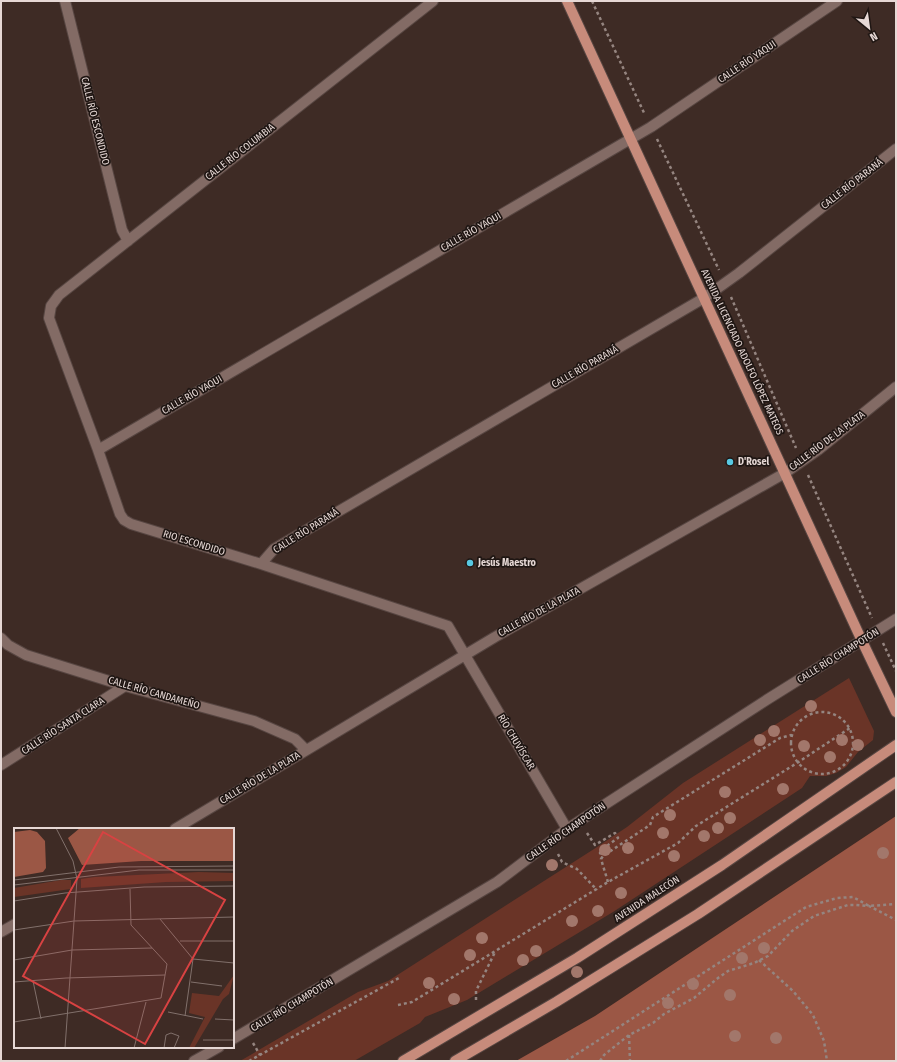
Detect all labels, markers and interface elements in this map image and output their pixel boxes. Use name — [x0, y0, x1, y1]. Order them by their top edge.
north arrow — [849, 8, 889, 48]
text: N — [868, 29, 880, 44]
street label: CALLE RÍO YAQUI — [715, 37, 778, 86]
street label: CALLE RÍO ESCONDIDO — [78, 75, 114, 166]
street label: CALLE RÍO COLUMBIA — [202, 119, 278, 183]
street label: CALLE RÍO PARANÁ — [818, 154, 886, 212]
street label: CALLE RÍO YAQUI — [438, 208, 503, 254]
street label: AVENIDA LICENCIADO ADOLFO LÓPEZ MATEOS — [698, 266, 788, 437]
street label: CALLE RÍO PARANÁ — [549, 341, 621, 391]
street label: CALLE RÍO YAQUI — [159, 371, 224, 417]
street label: CALLE RÍO DE LA PLATA — [786, 407, 868, 473]
place label: D'Rosel — [738, 456, 769, 468]
marker: D'Rosel — [725, 457, 735, 467]
street label: CALLE RÍO PARANÁ — [270, 504, 342, 556]
street label: RIO ESCONDIDO — [162, 528, 226, 558]
place label: Jesús Maestro — [477, 556, 537, 569]
marker: Jesús Maestro — [465, 558, 475, 568]
street label: CALLE RÍO DE LA PLATA — [495, 582, 583, 639]
street label: CALLE RÍO CHAMPOTÓN — [794, 624, 881, 686]
street label: CALLE RÍO CANDAMEÑO — [107, 672, 202, 712]
street label: CALLE RÍO SANTA CLARA — [18, 693, 107, 757]
street label: RÍO CHUVÍSCAR — [495, 711, 539, 772]
street label: CALLE RÍO DE LA PLATA — [217, 747, 303, 807]
street label: CALLE RÍO CHAMPOTÓN — [523, 798, 608, 864]
inset map — [14, 828, 234, 1048]
street label: AVENIDA MALECÓN — [611, 872, 682, 925]
street label: CALLE RÍO CHAMPOTÓN — [247, 974, 335, 1034]

